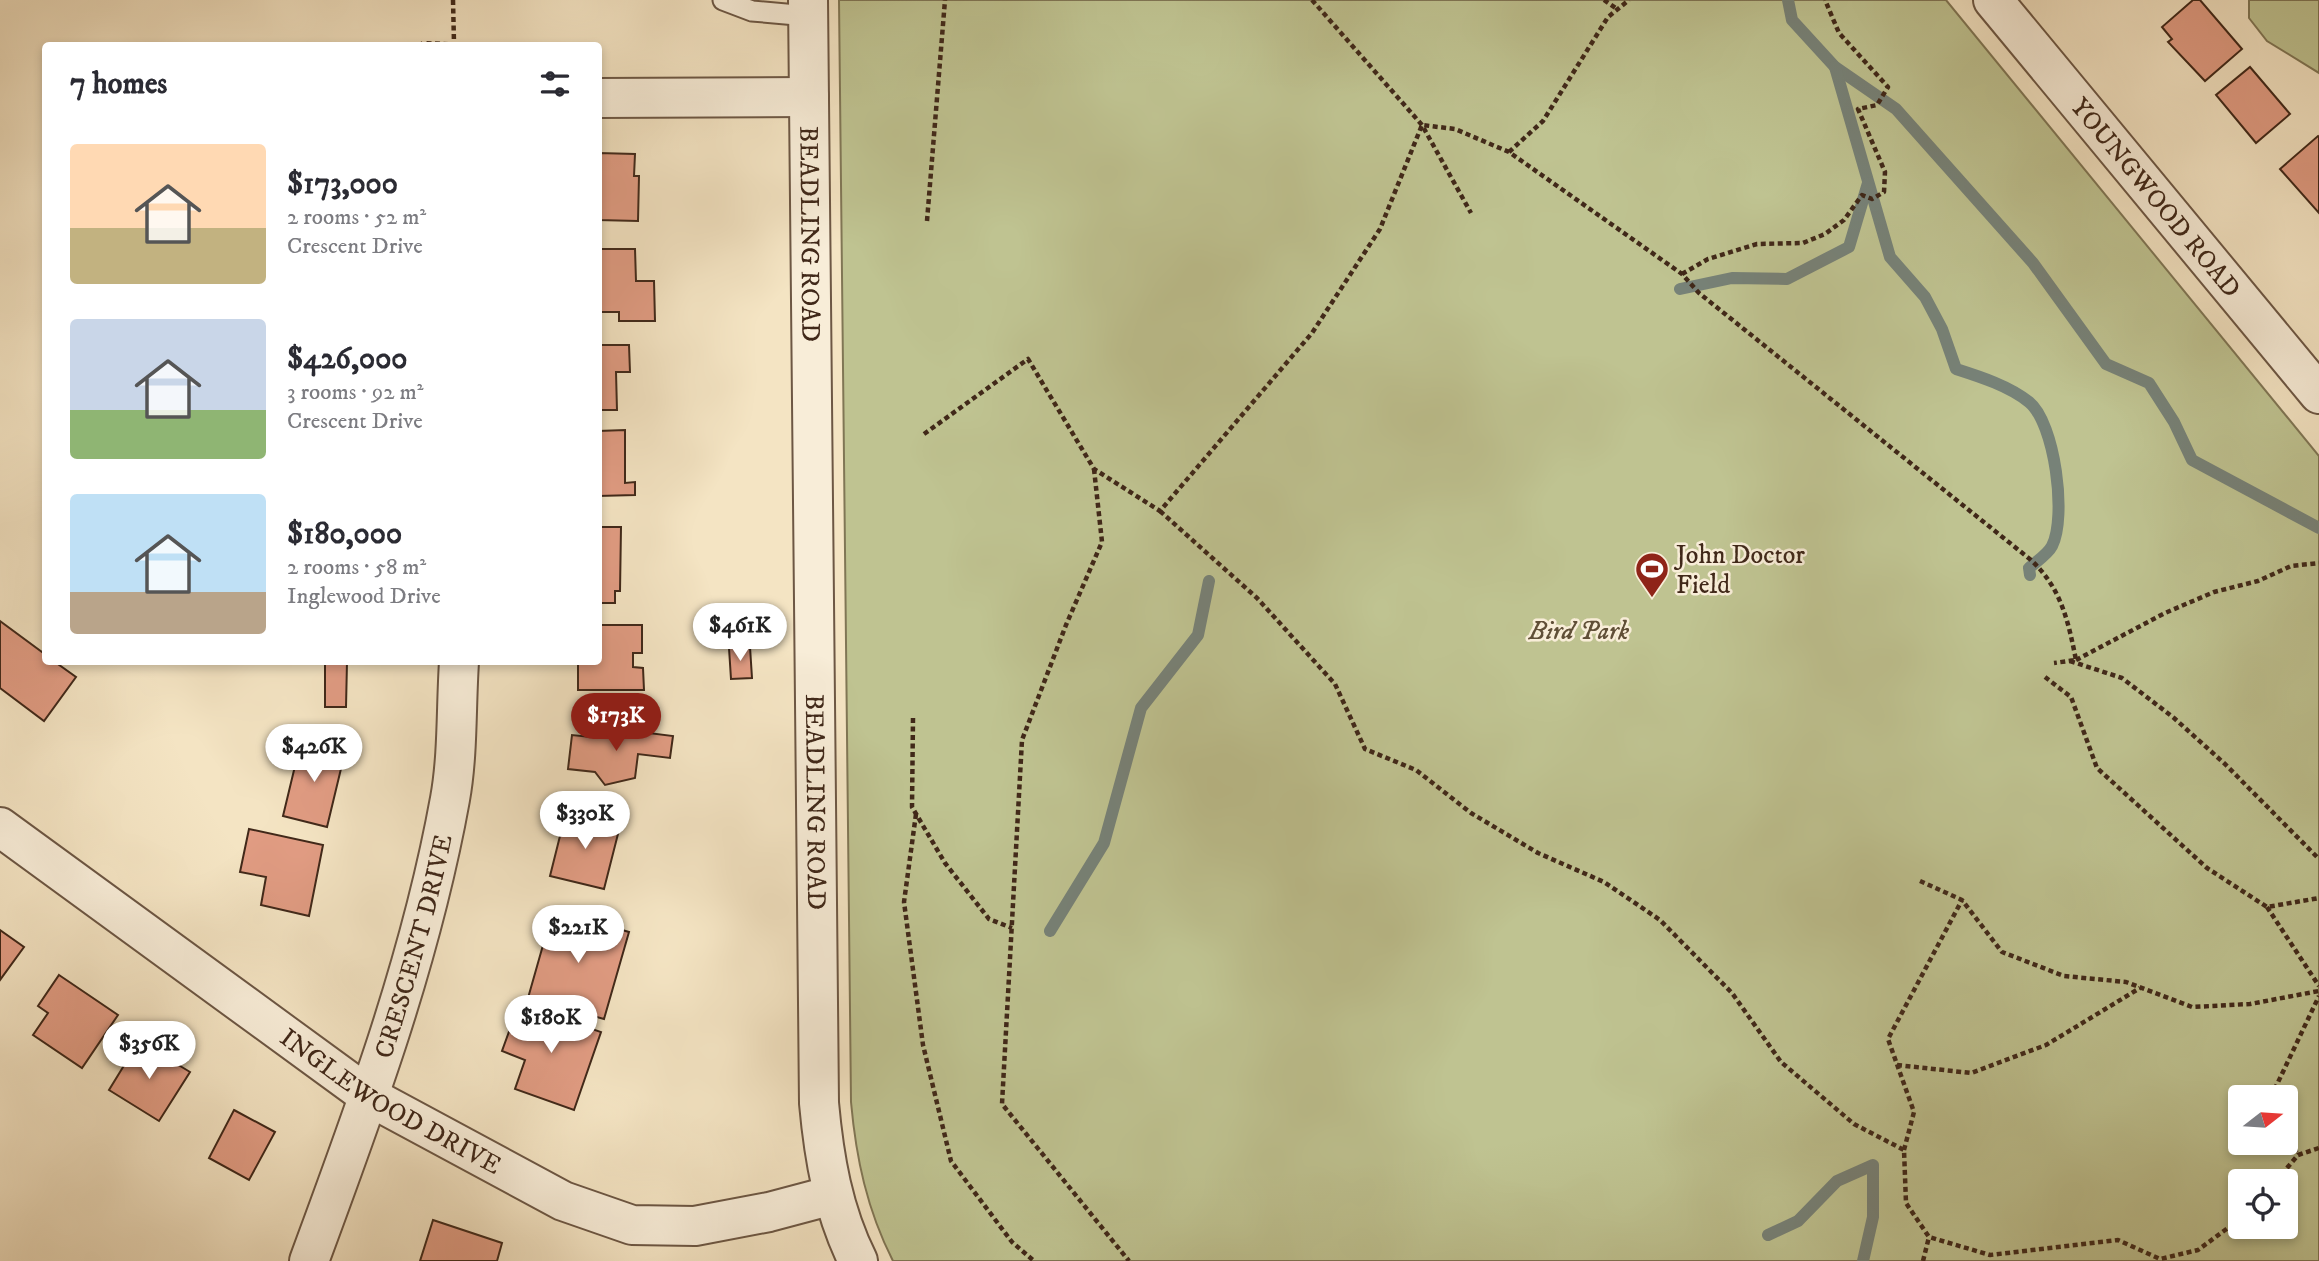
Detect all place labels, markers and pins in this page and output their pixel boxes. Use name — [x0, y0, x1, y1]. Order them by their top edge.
place label: John Doctor Field — [1674, 539, 1805, 602]
sports icon: John Doctor Field — [1633, 550, 1671, 599]
pin: $461K — [691, 604, 789, 663]
pin: $173K — [567, 694, 665, 753]
pin: $426K — [265, 724, 363, 784]
pin: $330K — [536, 792, 634, 851]
pin: $221K — [529, 906, 627, 965]
pin: $180K — [502, 996, 600, 1055]
pin: $356K — [100, 1021, 198, 1081]

